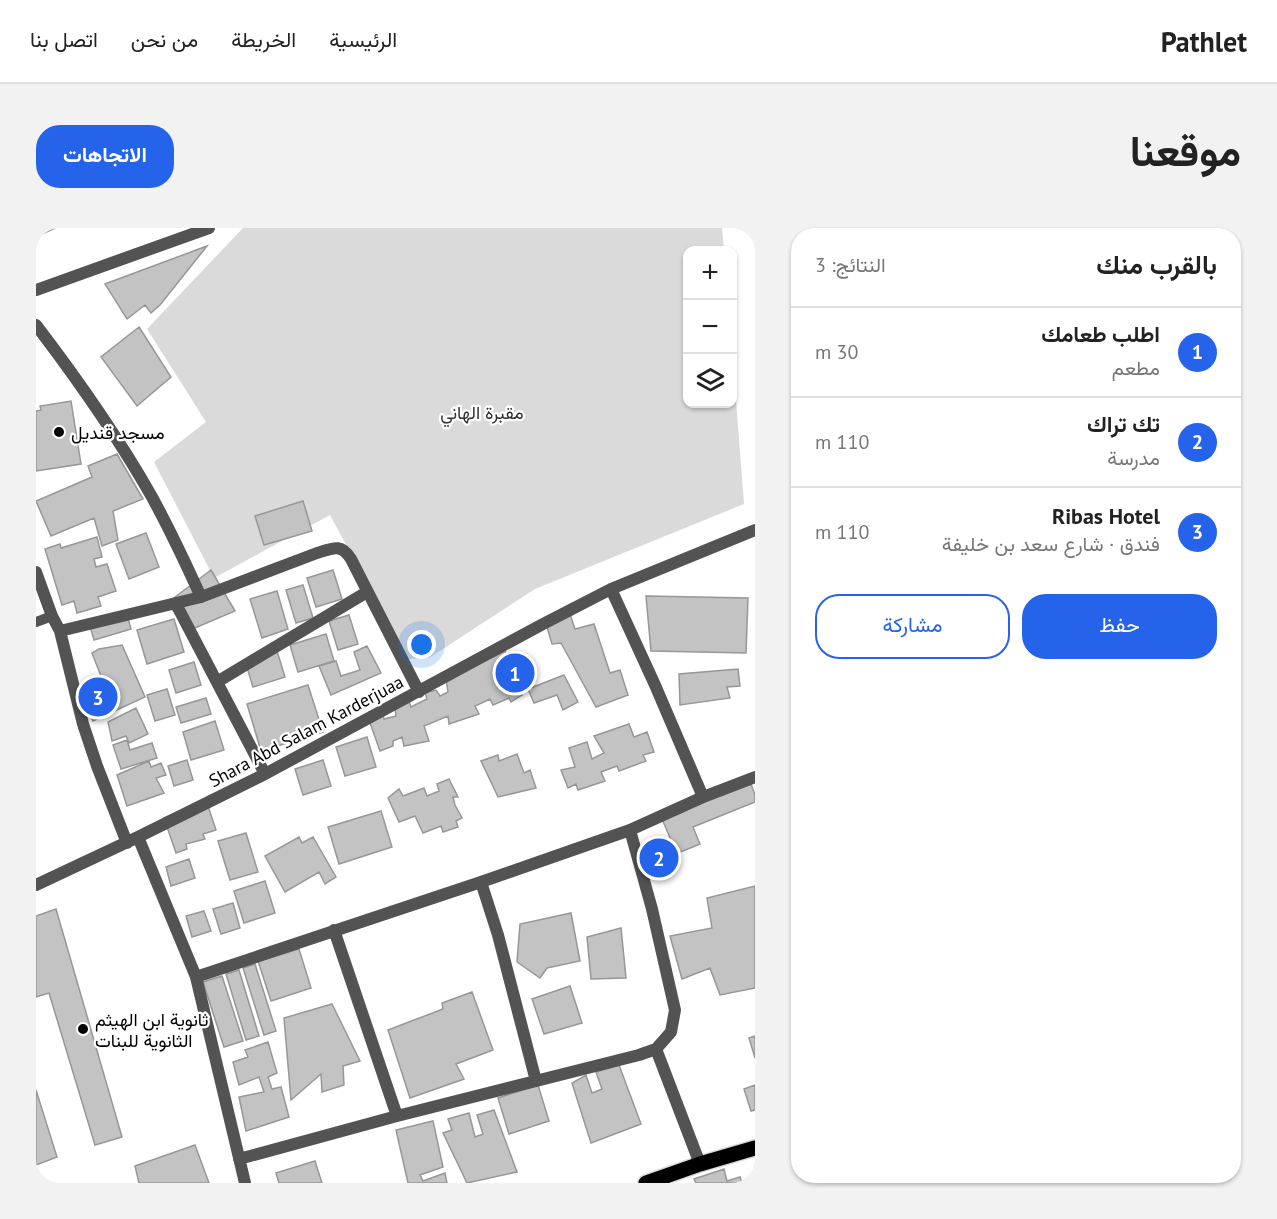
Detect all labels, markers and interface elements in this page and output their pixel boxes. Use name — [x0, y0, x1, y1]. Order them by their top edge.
text: Pathlet — [1161, 23, 1247, 60]
text: اتصل بنا — [30, 26, 98, 53]
text: من نحن — [131, 26, 198, 53]
text: الخريطة — [231, 26, 296, 53]
text: الرئيسية — [329, 26, 397, 53]
text: موقعنا — [1130, 123, 1241, 178]
button: الاتجاهات — [36, 125, 174, 188]
map controls — [683, 246, 737, 408]
button: + — [683, 246, 737, 300]
text: بالقرب منك — [1096, 248, 1217, 281]
text: النتائج: 3 — [815, 252, 886, 278]
button: − — [683, 300, 737, 354]
text: اطلب طعامك — [1041, 320, 1160, 348]
text: 30 m — [815, 339, 858, 365]
text: 1 — [1192, 339, 1203, 365]
button: layers — [683, 354, 737, 408]
text: مطعم — [1112, 355, 1160, 381]
park label: مقبرة الهاني — [440, 401, 524, 428]
text: تك تراك — [1087, 410, 1160, 438]
place label: مسجد قنديل — [71, 421, 165, 444]
marker: مسجد قنديل — [52, 425, 66, 439]
text: 110 m — [815, 429, 869, 455]
text: 2 — [1192, 429, 1203, 455]
text: مدرسة — [1107, 445, 1160, 471]
text: Ribas Hotel — [1052, 502, 1160, 530]
text: 110 m — [815, 519, 869, 545]
text: 3 — [1192, 519, 1203, 545]
text: فندق · شارع سعد بن خليفة — [942, 531, 1160, 557]
button: مشاركة — [815, 594, 1010, 659]
button: حفظ — [1022, 594, 1217, 659]
your location — [407, 630, 436, 659]
pin: 1 — [496, 650, 534, 696]
street label: Shara Abd Salam Karderjuaa — [205, 670, 407, 792]
pin: 3 — [78, 674, 118, 720]
pin: 2 — [640, 836, 678, 880]
place label: ثانوية ابن الهيثم الثانوية للبنات — [95, 1008, 209, 1052]
marker: ثانوية ابن الهيثم الثانوية للبنات — [76, 1022, 90, 1036]

